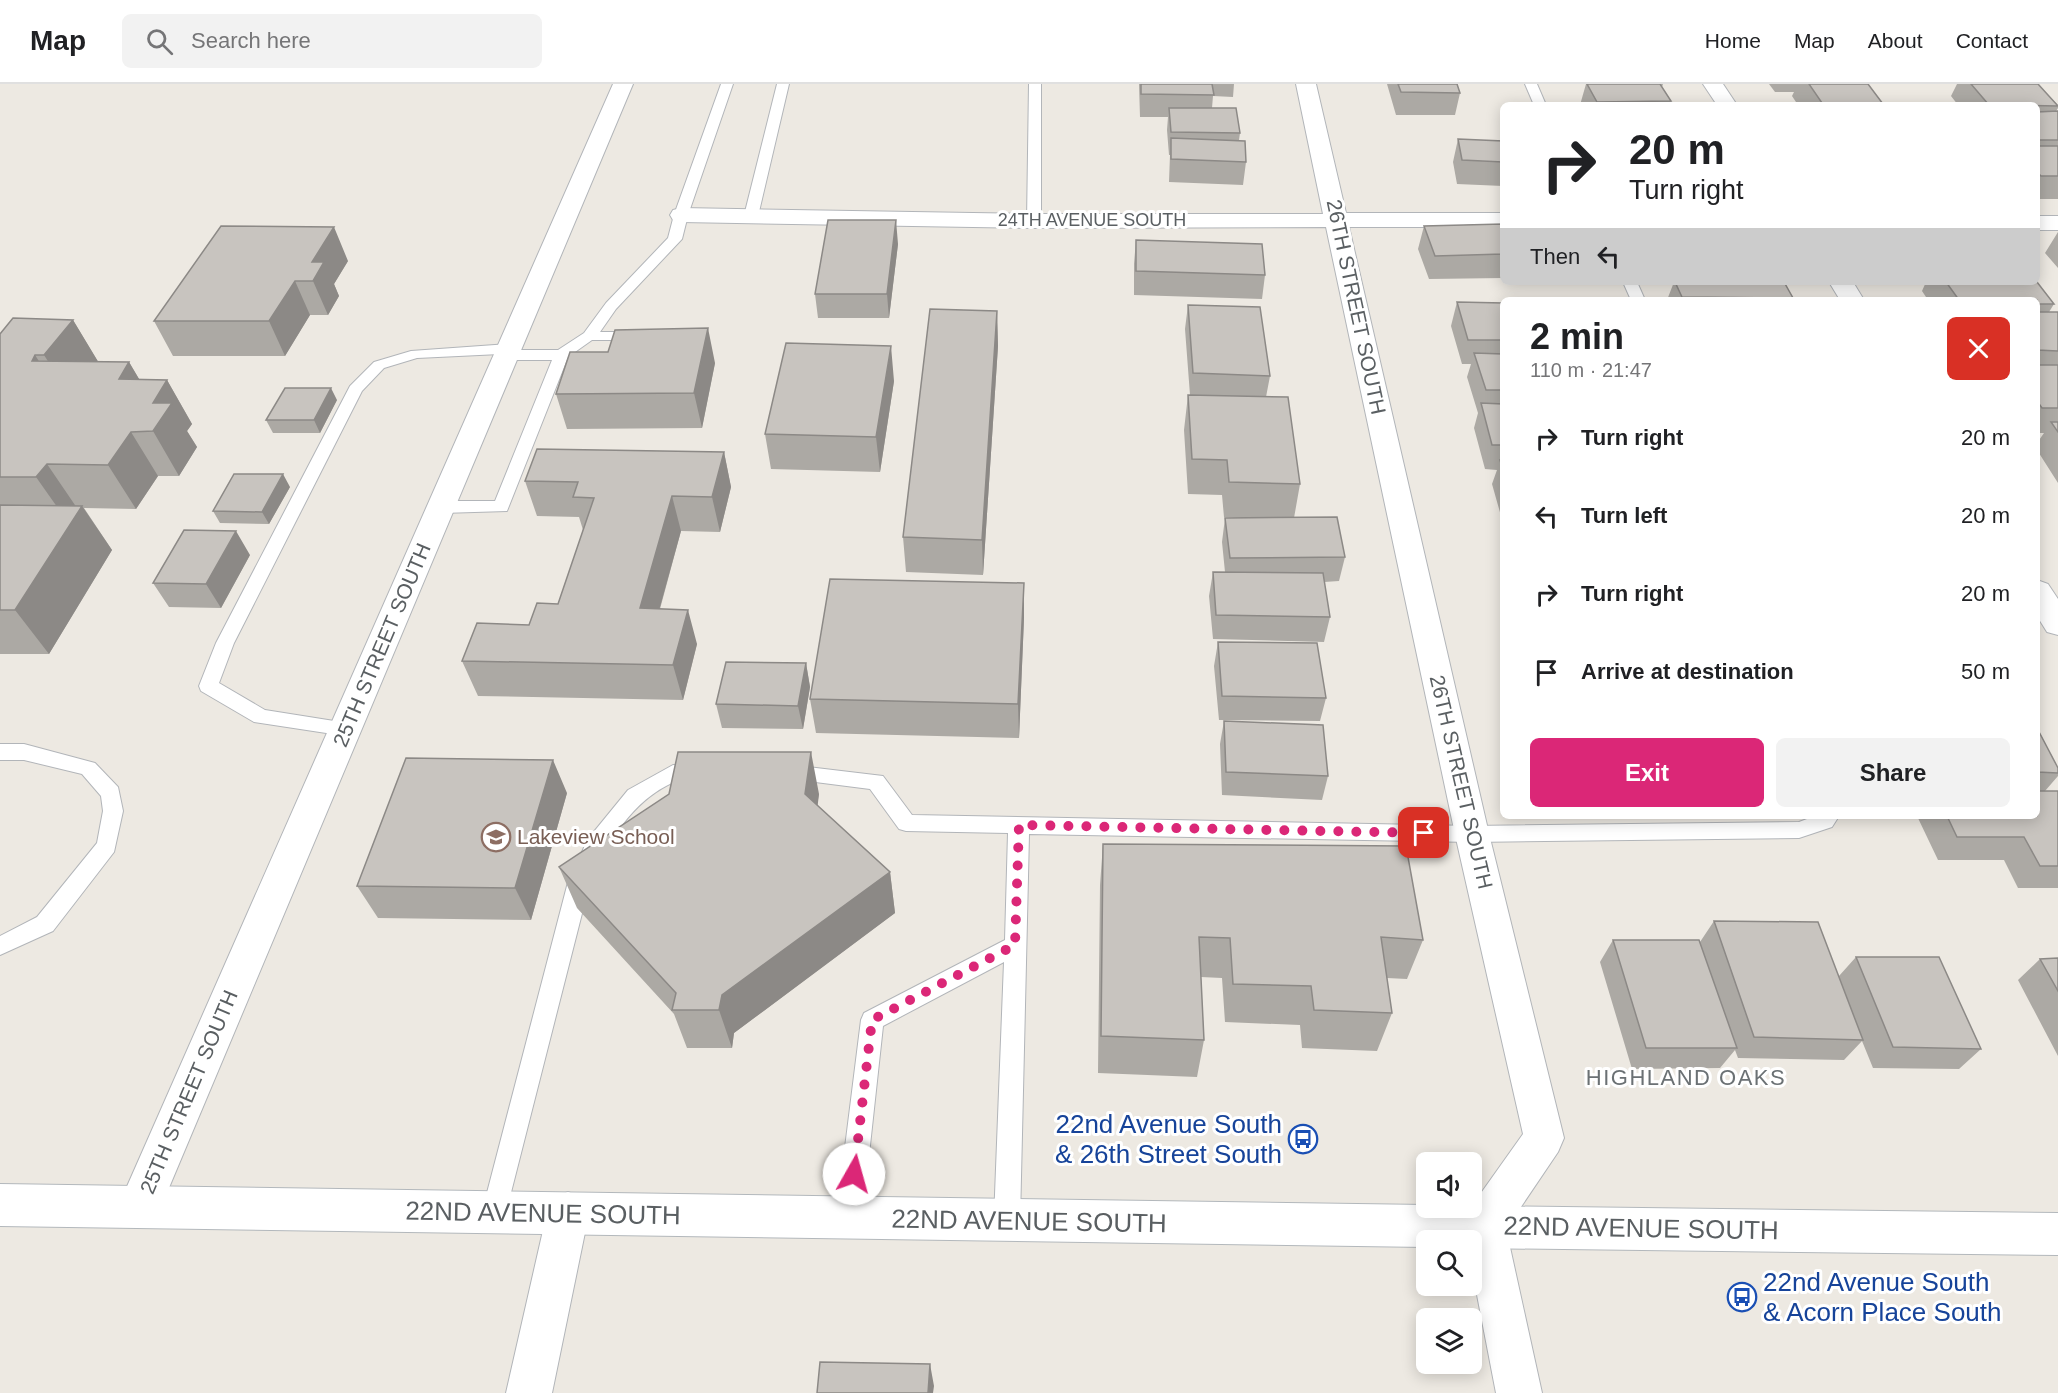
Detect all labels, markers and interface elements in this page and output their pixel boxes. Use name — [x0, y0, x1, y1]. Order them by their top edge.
search box — [122, 14, 542, 68]
text: Map — [30, 25, 86, 56]
icon: search — [143, 25, 176, 58]
text: Search here — [191, 28, 311, 53]
text: Home — [1705, 29, 1761, 52]
text: Map — [1794, 29, 1835, 52]
text: About — [1868, 29, 1923, 52]
text: Contact — [1956, 29, 2028, 52]
icon: right — [1530, 126, 1608, 204]
text: 20 m — [1629, 126, 1725, 173]
text: Turn right — [1629, 175, 1744, 205]
street label: 26TH STREET SOUTH — [1322, 197, 1391, 416]
street label: 24TH AVENUE SOUTH — [998, 210, 1186, 230]
icon: left — [1592, 240, 1625, 273]
text: Then — [1530, 244, 1580, 269]
text: 2 min — [1530, 316, 1624, 357]
button: close — [1947, 317, 2010, 380]
text: 110 m · 21:47 — [1530, 359, 1652, 381]
icon: right — [1530, 422, 1563, 455]
text: Turn right — [1581, 425, 1683, 450]
text: 20 m — [1961, 425, 2010, 450]
icon: left — [1530, 500, 1563, 533]
text: Turn left — [1581, 503, 1667, 528]
text: 20 m — [1961, 503, 2010, 528]
street label: 25TH STREET SOUTH — [328, 540, 435, 750]
icon: right — [1530, 578, 1563, 611]
text: Turn right — [1581, 581, 1683, 606]
text: 20 m — [1961, 581, 2010, 606]
icon: arrive — [1530, 656, 1563, 689]
text: Arrive at destination — [1581, 659, 1794, 684]
text: 50 m — [1961, 659, 2010, 684]
street label: 26TH STREET SOUTH — [1426, 673, 1497, 891]
button: Exit — [1530, 738, 1764, 807]
button: Share — [1776, 738, 2010, 807]
pin — [1398, 807, 1449, 858]
icon: arrive — [1407, 816, 1440, 849]
school or university icon: Lakeview School — [480, 821, 512, 853]
place label: Lakeview School — [517, 825, 675, 848]
street label: 25TH STREET SOUTH — [135, 987, 242, 1197]
district label: HIGHLAND OAKS — [1586, 1065, 1786, 1090]
place label: 22nd Avenue South & 26th Street South — [1055, 1109, 1282, 1169]
bus stop icon: 22nd Avenue South & 26th Street South — [1287, 1123, 1319, 1155]
position arrow — [822, 1142, 886, 1206]
map controls — [1416, 1152, 1482, 1374]
button: sound — [1416, 1152, 1482, 1218]
street label: 22ND AVENUE SOUTH — [405, 1196, 681, 1230]
street label: 22ND AVENUE SOUTH — [891, 1204, 1167, 1238]
street label: 22ND AVENUE SOUTH — [1503, 1211, 1779, 1245]
button: search — [1416, 1230, 1482, 1296]
place label: 22nd Avenue South & Acorn Place South — [1763, 1267, 2001, 1327]
bus stop icon: 22nd Avenue South & Acorn Place South — [1726, 1281, 1758, 1313]
button: layers — [1416, 1308, 1482, 1374]

